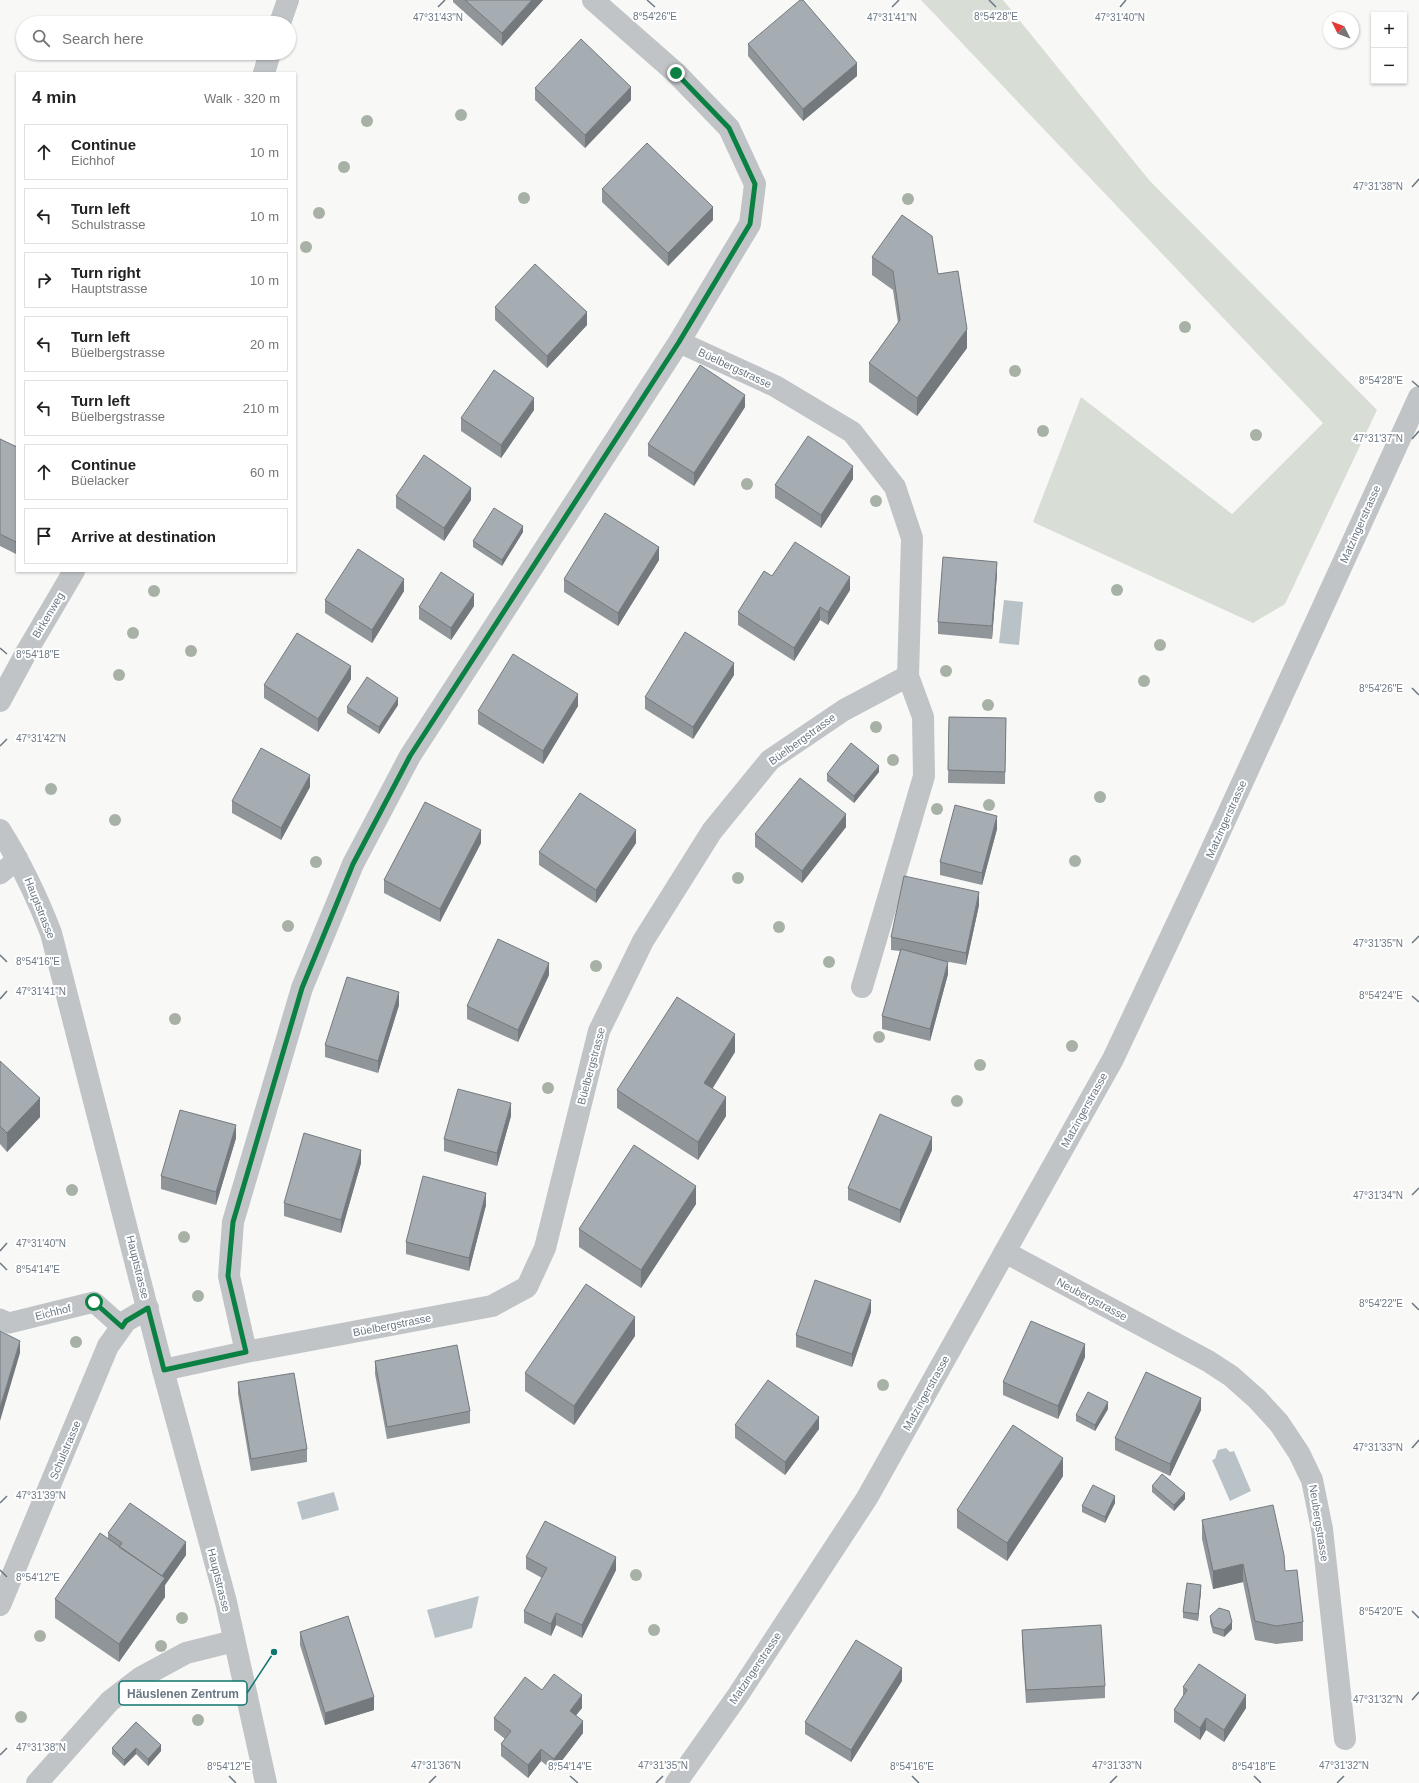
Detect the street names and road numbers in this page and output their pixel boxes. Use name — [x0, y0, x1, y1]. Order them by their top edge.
street label: Büelbergstrasse — [696, 346, 774, 390]
street label: Matzingerstrasse — [1337, 483, 1383, 565]
street label: Birkenweg — [30, 590, 66, 640]
street label: Büelbergstrasse — [766, 711, 838, 767]
street label: Matzingerstrasse — [1203, 778, 1249, 860]
street label: Hauptstrasse — [22, 876, 58, 940]
street label: Büelbergstrasse — [575, 1026, 607, 1106]
street label: Matzingerstrasse — [1058, 1070, 1110, 1150]
street label: Hauptstrasse — [124, 1234, 152, 1300]
street label: Neubergstrasse — [1055, 1275, 1129, 1323]
street label: Eichhof — [34, 1302, 73, 1322]
street label: Büelbergstrasse — [352, 1312, 432, 1338]
street label: Matzingerstrasse — [900, 1353, 952, 1433]
street label: Schulstrasse — [47, 1419, 83, 1481]
street label: Neubergstrasse — [1307, 1484, 1331, 1562]
street label: Hauptstrasse — [205, 1547, 233, 1613]
street label: Matzingerstrasse — [727, 1630, 783, 1706]

